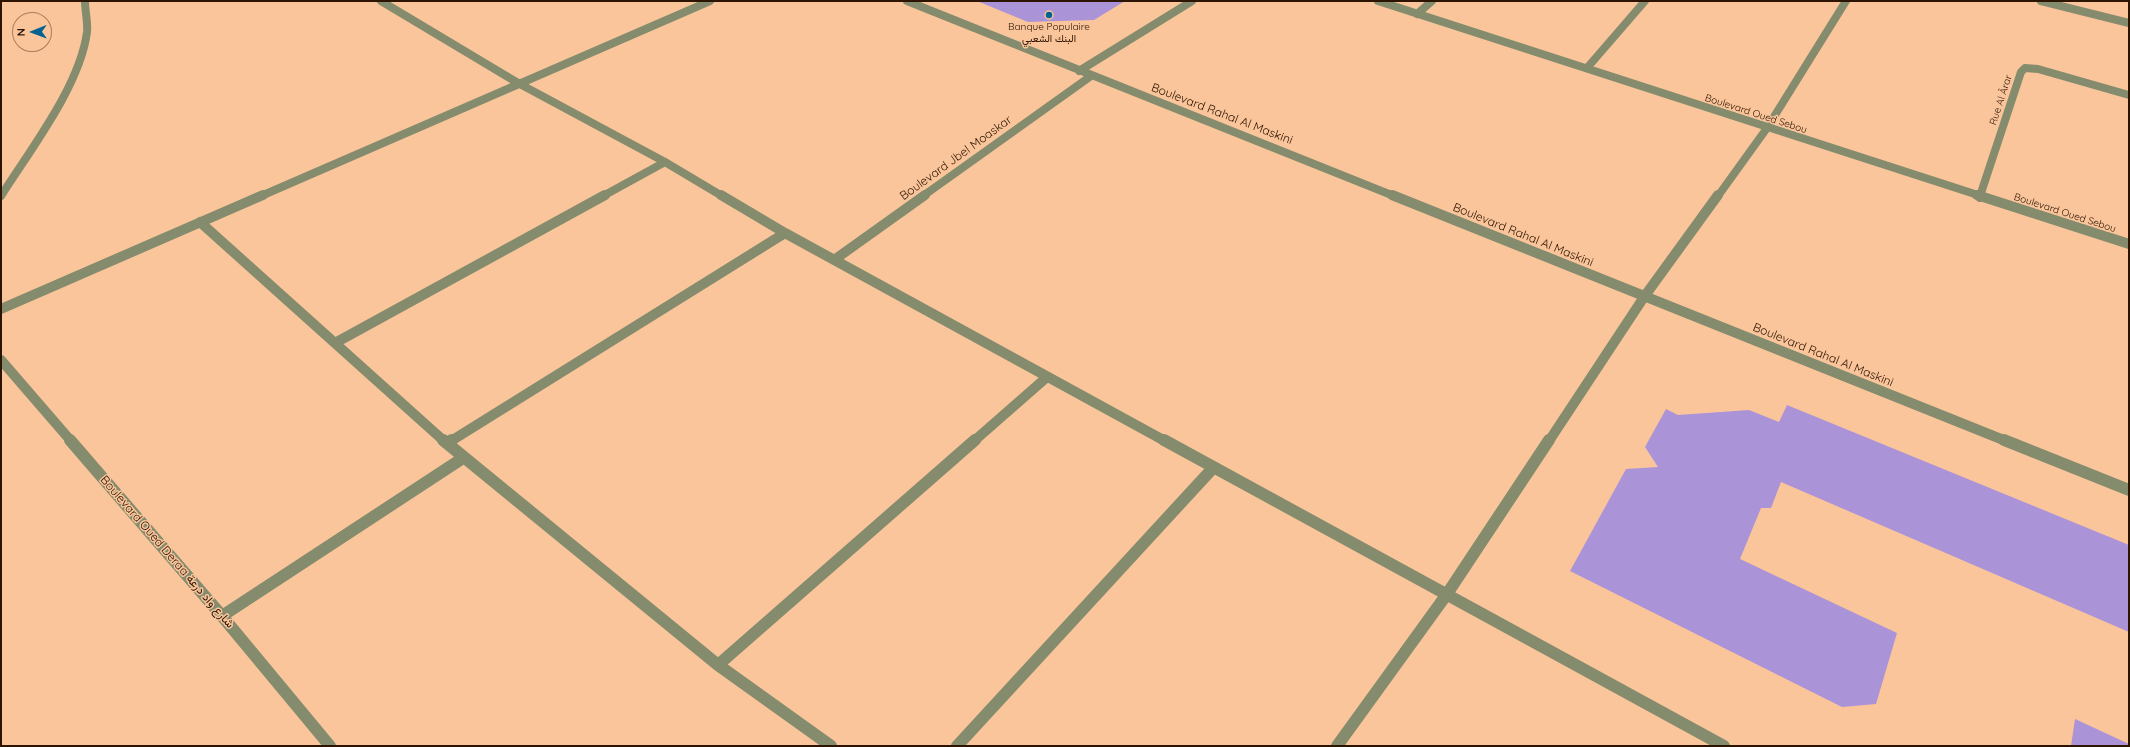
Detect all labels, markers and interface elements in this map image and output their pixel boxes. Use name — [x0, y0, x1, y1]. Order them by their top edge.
marker: Banque Populaire البنك الشعبي — [1044, 10, 1054, 20]
north arrow — [12, 12, 52, 52]
place label: Banque Populaire البنك الشعبي — [1008, 21, 1090, 44]
text: N — [14, 28, 28, 36]
street label: Rue Al Ârar — [1987, 73, 2015, 127]
street label: Boulevard Rahal Al Maskini — [1149, 80, 1295, 148]
street label: Boulevard Oued Sebou — [1703, 92, 1809, 136]
street label: Boulevard Jbel Moaskar — [897, 112, 1015, 204]
street label: Boulevard Oued Sebou — [2012, 191, 2118, 235]
street label: Boulevard Rahal Al Maskini — [1451, 200, 1595, 270]
street label: Boulevard Rahal Al Maskini — [1751, 320, 1895, 390]
street label: Boulevard Oued Deraa شارع واد درعة — [97, 473, 237, 631]

